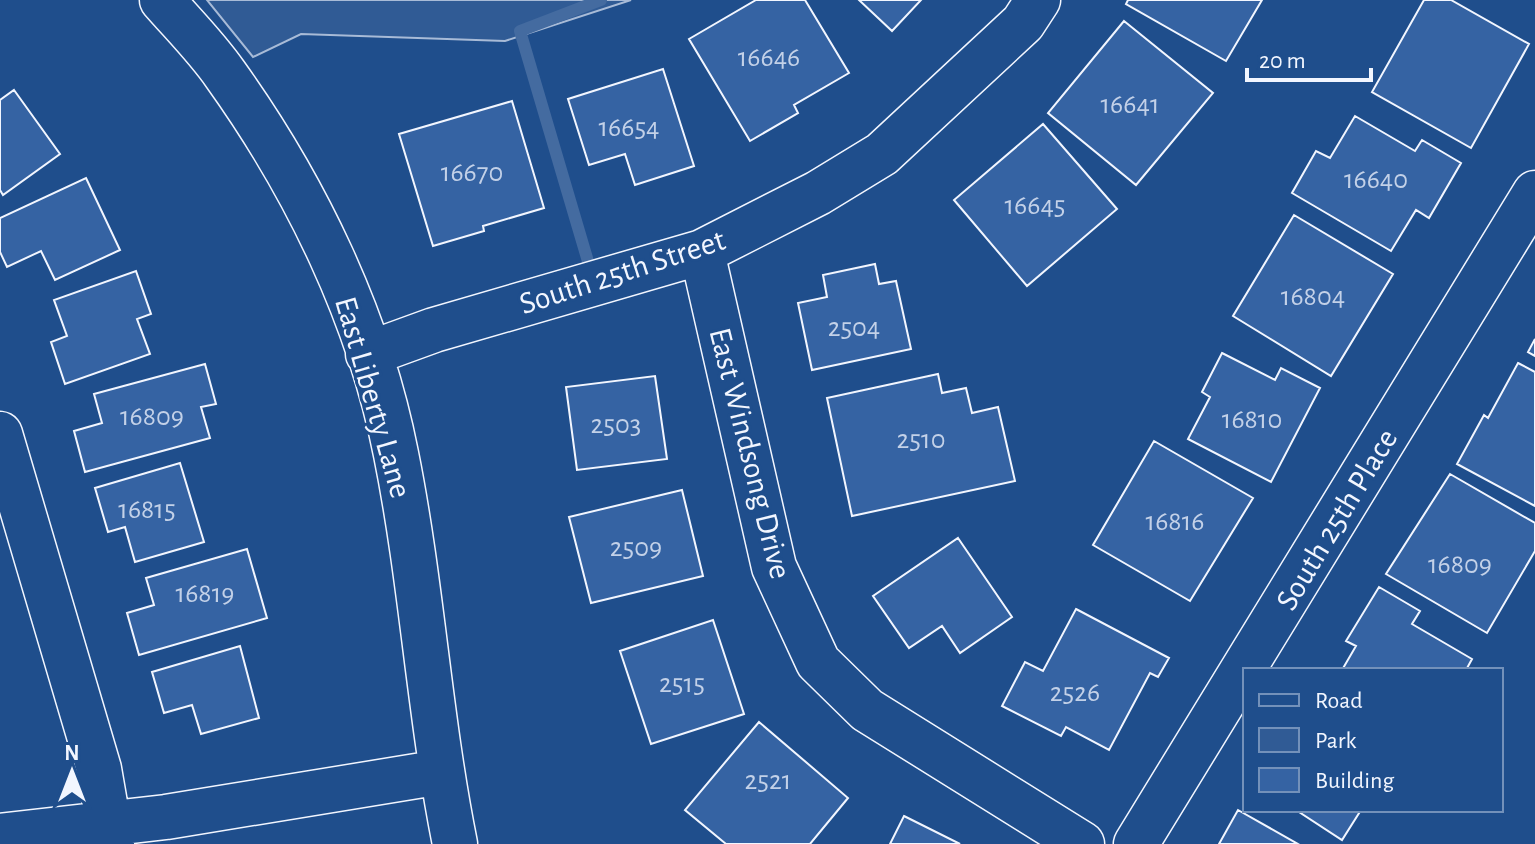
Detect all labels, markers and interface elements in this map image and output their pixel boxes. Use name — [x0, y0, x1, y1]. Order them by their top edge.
scale bar — [1247, 32, 1371, 82]
house number: 16646 — [738, 44, 800, 72]
text: 20 m — [1259, 49, 1306, 73]
house number: 16641 — [1100, 91, 1160, 119]
house number: 16654 — [598, 114, 660, 142]
house number: 16670 — [441, 159, 503, 187]
house number: 16640 — [1344, 166, 1408, 194]
house number: 16645 — [1004, 192, 1066, 220]
street label: South 25th Street — [516, 224, 729, 320]
house number: 16804 — [1281, 283, 1345, 311]
street label: East Liberty Lane — [329, 293, 417, 502]
house number: 2504 — [828, 314, 880, 342]
street label: East Windsong Drive — [703, 324, 797, 582]
house number: 16809 — [120, 403, 184, 431]
house number: 16810 — [1222, 406, 1282, 434]
house number: 2503 — [591, 411, 641, 439]
street label: South 25th Place — [1270, 423, 1403, 616]
house number: 2510 — [897, 426, 945, 454]
house number: 16815 — [118, 496, 176, 524]
house number: 16816 — [1146, 508, 1204, 536]
house number: 2509 — [610, 534, 662, 562]
house number: 16809 — [1428, 551, 1492, 579]
house number: 16819 — [176, 580, 234, 608]
legend — [1243, 668, 1503, 812]
house number: 2515 — [659, 670, 705, 698]
house number: 2526 — [1050, 679, 1100, 707]
text: Road — [1315, 689, 1363, 713]
text: Park — [1315, 729, 1356, 753]
north arrow — [32, 732, 112, 812]
text: N — [64, 742, 80, 764]
house number: 2521 — [745, 767, 791, 795]
text: Building — [1315, 769, 1394, 793]

